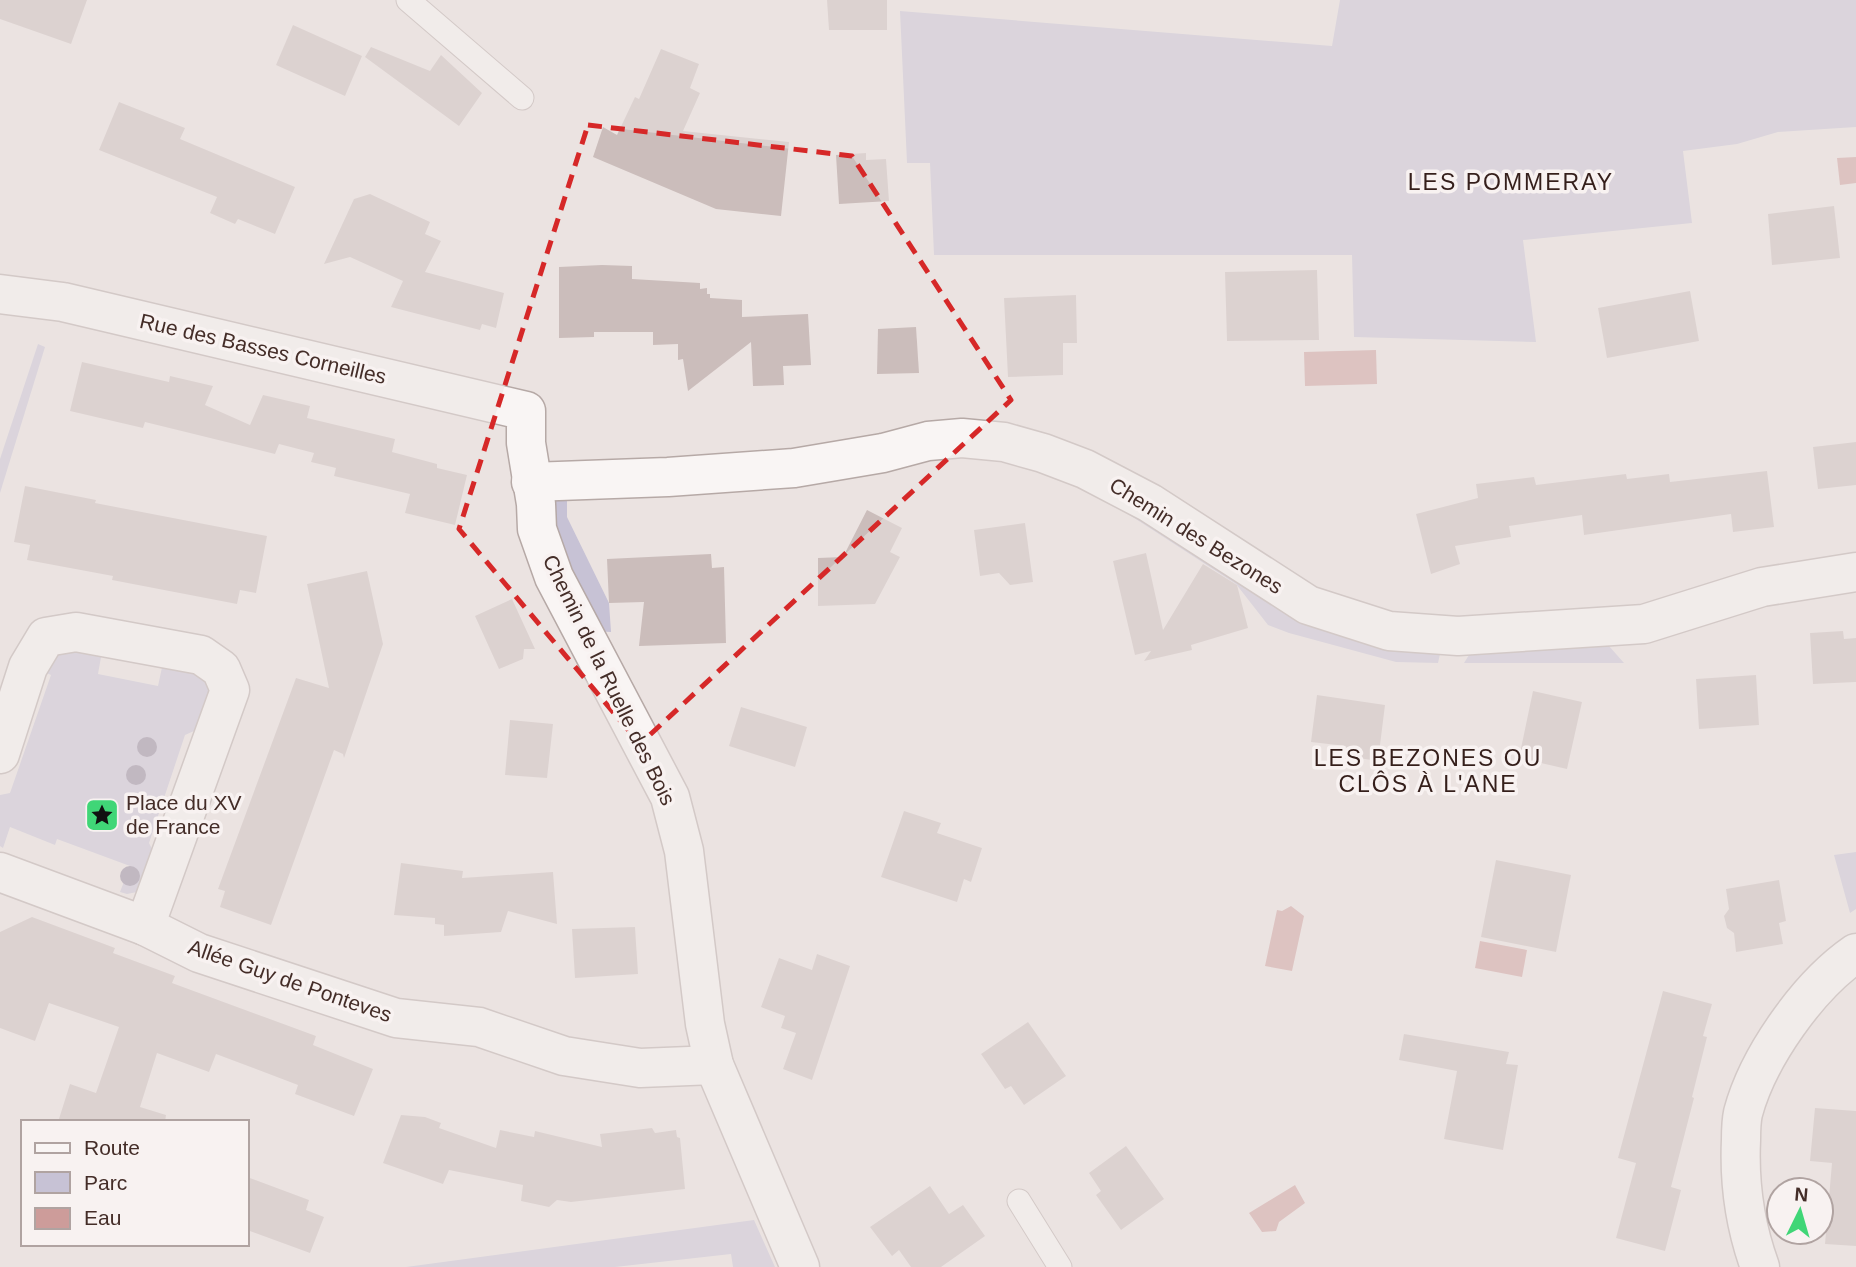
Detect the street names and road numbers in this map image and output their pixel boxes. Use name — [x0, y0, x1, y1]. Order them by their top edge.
street label: Rue des Basses Corneilles — [138, 309, 389, 388]
street label: Chemin des Bezones — [1106, 473, 1287, 598]
street label: Chemin de la Ruelle des Bois — [539, 551, 680, 809]
street label: Allée Guy de Ponteves — [185, 935, 395, 1026]

